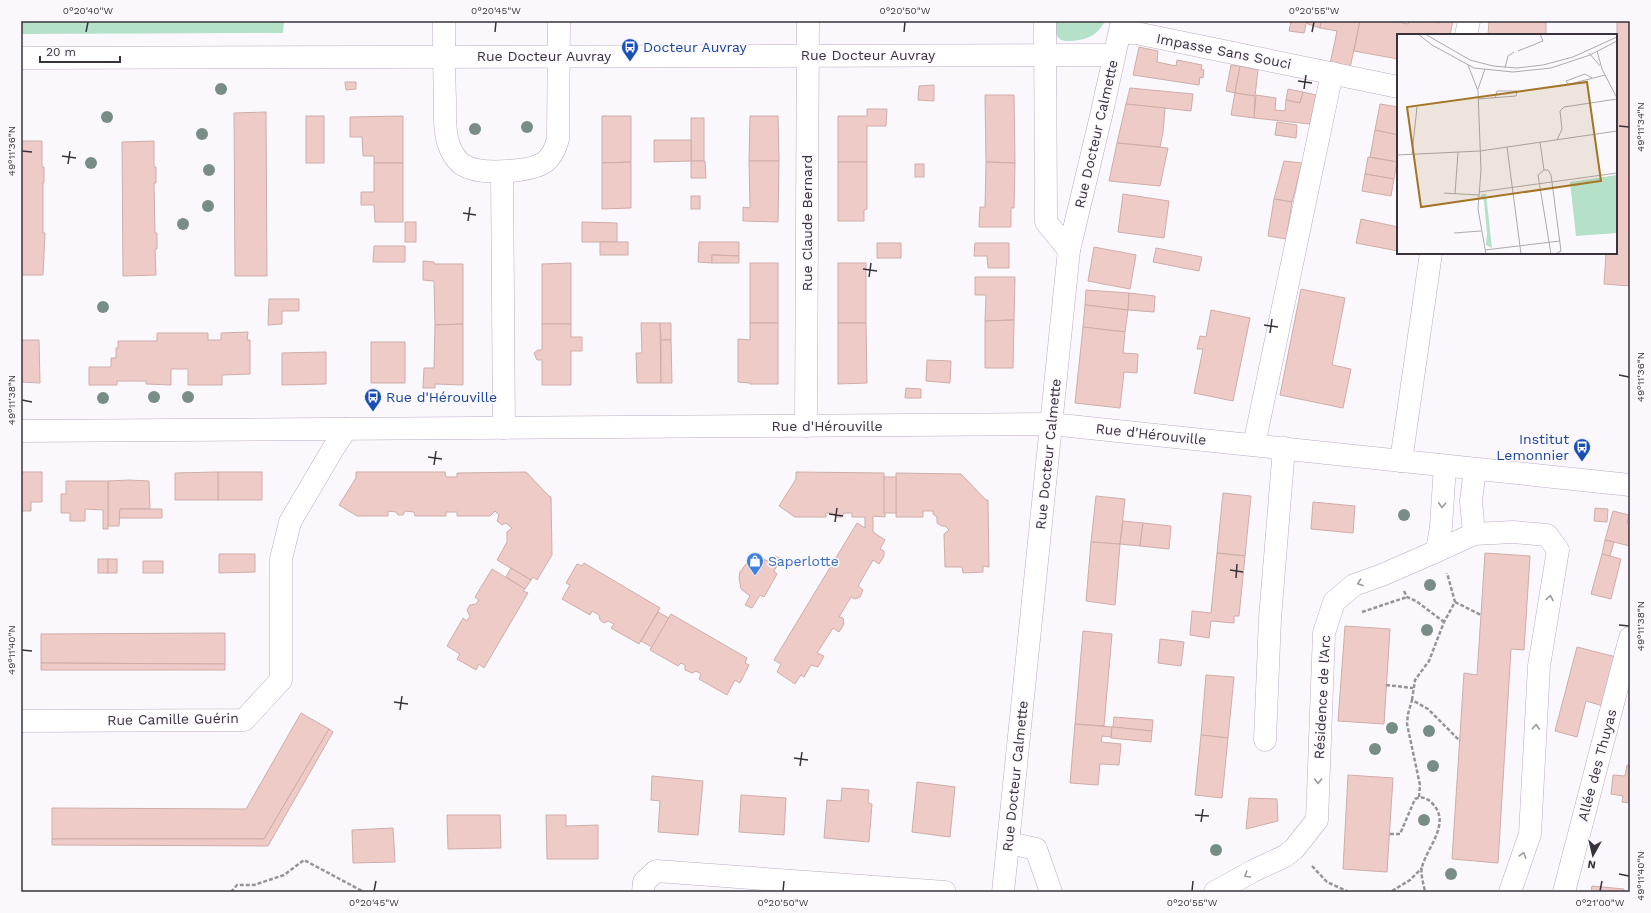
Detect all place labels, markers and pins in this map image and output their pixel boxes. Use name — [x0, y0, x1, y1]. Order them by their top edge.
bus stop icon: Docteur Auvray — [620, 37, 640, 62]
place label: Docteur Auvray — [643, 39, 748, 55]
bus stop icon: Rue d'Hérouville — [363, 387, 383, 412]
place label: Rue d'Hérouville — [386, 389, 497, 405]
place label: Institut Lemonnier — [1496, 431, 1569, 463]
bus stop icon: Institut Lemonnier — [1572, 437, 1592, 462]
shop icon: Saperlotte — [745, 551, 765, 576]
place label: Saperlotte — [768, 553, 839, 569]

